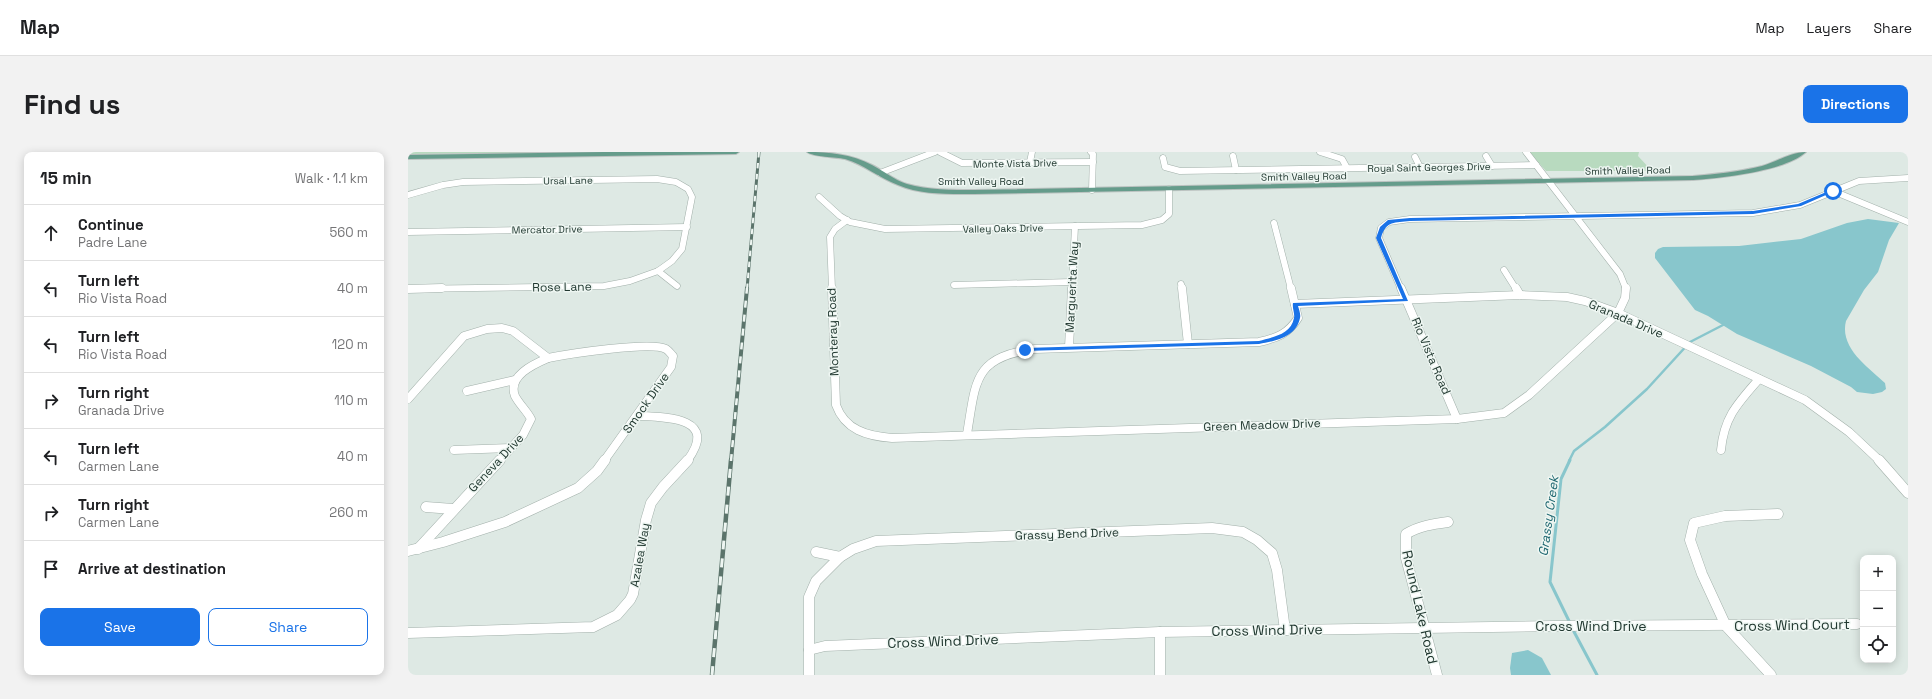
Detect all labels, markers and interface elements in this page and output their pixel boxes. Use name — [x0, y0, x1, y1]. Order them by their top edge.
text: Map — [20, 15, 60, 40]
text: Map — [1755, 19, 1785, 37]
text: Layers — [1807, 19, 1851, 37]
text: Share — [1873, 19, 1912, 37]
button: Directions — [1803, 85, 1908, 123]
text: Find us — [24, 86, 121, 122]
street label: Monte Vista Drive — [973, 156, 1057, 171]
street label: Royal Saint Georges Drive — [1367, 160, 1491, 175]
street label: Smith Valley Road — [1585, 163, 1671, 178]
text: 15 min — [40, 167, 92, 189]
street label: Smith Valley Road — [1261, 169, 1347, 184]
text: Walk · 1.1 km — [295, 170, 368, 187]
street label: Ursal Lane — [543, 174, 593, 187]
street label: Smith Valley Road — [938, 175, 1024, 188]
route start — [1824, 182, 1842, 200]
text: Continue — [78, 215, 144, 234]
street label: Valley Oaks Drive — [963, 221, 1043, 236]
icon: ahead — [40, 222, 62, 244]
street label: Mercator Drive — [512, 222, 582, 237]
text: 560 m — [329, 224, 368, 241]
text: Padre Lane — [78, 234, 147, 251]
street label: Marguerita Way — [1062, 241, 1082, 333]
text: Turn left — [78, 271, 140, 290]
icon: left — [40, 278, 62, 300]
street label: Rose Lane — [532, 278, 592, 296]
text: 40 m — [337, 280, 368, 297]
street label: Monteray Road — [823, 288, 843, 376]
text: Rio Vista Road — [78, 290, 167, 307]
street label: Granada Drive — [1586, 296, 1666, 342]
street label: Rio Vista Road — [1408, 315, 1454, 397]
text: Turn left — [78, 327, 140, 346]
icon: left — [40, 334, 62, 356]
text: 120 m — [332, 336, 368, 353]
route end — [1016, 341, 1034, 359]
text: Rio Vista Road — [78, 346, 167, 363]
street label: Smock Drive — [619, 370, 673, 436]
text: Turn right — [78, 383, 149, 402]
icon: right — [40, 390, 62, 412]
text: 110 m — [334, 392, 368, 409]
text: Granada Drive — [78, 402, 164, 419]
street label: Green Meadow Drive — [1203, 415, 1321, 435]
street label: Geneva Drive — [465, 430, 527, 496]
text: Turn left — [78, 439, 140, 458]
icon: left — [40, 446, 62, 468]
text: 40 m — [337, 448, 368, 465]
text: Carmen Lane — [78, 458, 159, 475]
water label: Grassy Creek — [1534, 473, 1563, 557]
text: Turn right — [78, 495, 149, 514]
icon: right — [40, 502, 62, 524]
text: 260 m — [329, 504, 368, 521]
text: Carmen Lane — [78, 514, 159, 531]
street label: Azalea Way — [626, 522, 654, 588]
street label: Grassy Bend Drive — [1015, 524, 1119, 544]
street label: Round Lake Road — [1398, 548, 1442, 666]
map controls — [1860, 555, 1896, 663]
button: + — [1860, 555, 1896, 591]
icon: arrive — [40, 558, 62, 580]
text: Arrive at destination — [78, 559, 226, 578]
button: − — [1860, 591, 1896, 627]
button: Save — [40, 608, 200, 646]
button: Share — [208, 608, 368, 646]
street label: Cross Wind Court — [1734, 615, 1850, 635]
street label: Cross Wind Drive — [1535, 617, 1647, 635]
street label: Cross Wind Drive — [1211, 620, 1323, 640]
button: locate — [1860, 627, 1896, 663]
street label: Cross Wind Drive — [887, 630, 999, 652]

